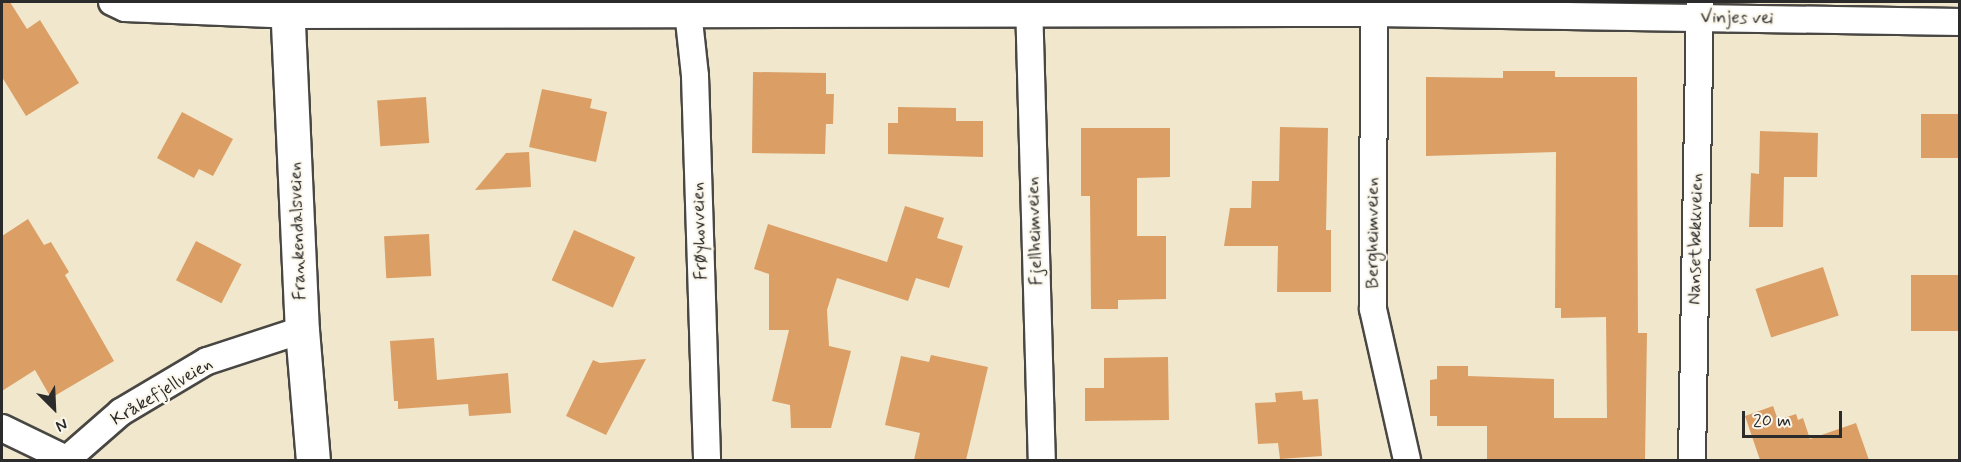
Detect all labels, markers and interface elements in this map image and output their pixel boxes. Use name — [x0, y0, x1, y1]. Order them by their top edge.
street label: Vinjes vei — [1701, 7, 1773, 29]
street label: Frankendalsveien — [285, 162, 311, 300]
street label: Nansetbekkveien — [1684, 173, 1708, 305]
street label: Fjellheimveien — [1022, 176, 1048, 286]
street label: Bergheimveien — [1362, 177, 1384, 289]
street label: Frøyhovveien — [687, 182, 713, 280]
street label: Kråkefjellveien — [107, 353, 217, 431]
north arrow — [24, 378, 84, 438]
scale bar — [1745, 399, 1846, 437]
text: 20 m — [1753, 409, 1791, 433]
text: N — [52, 413, 71, 437]

